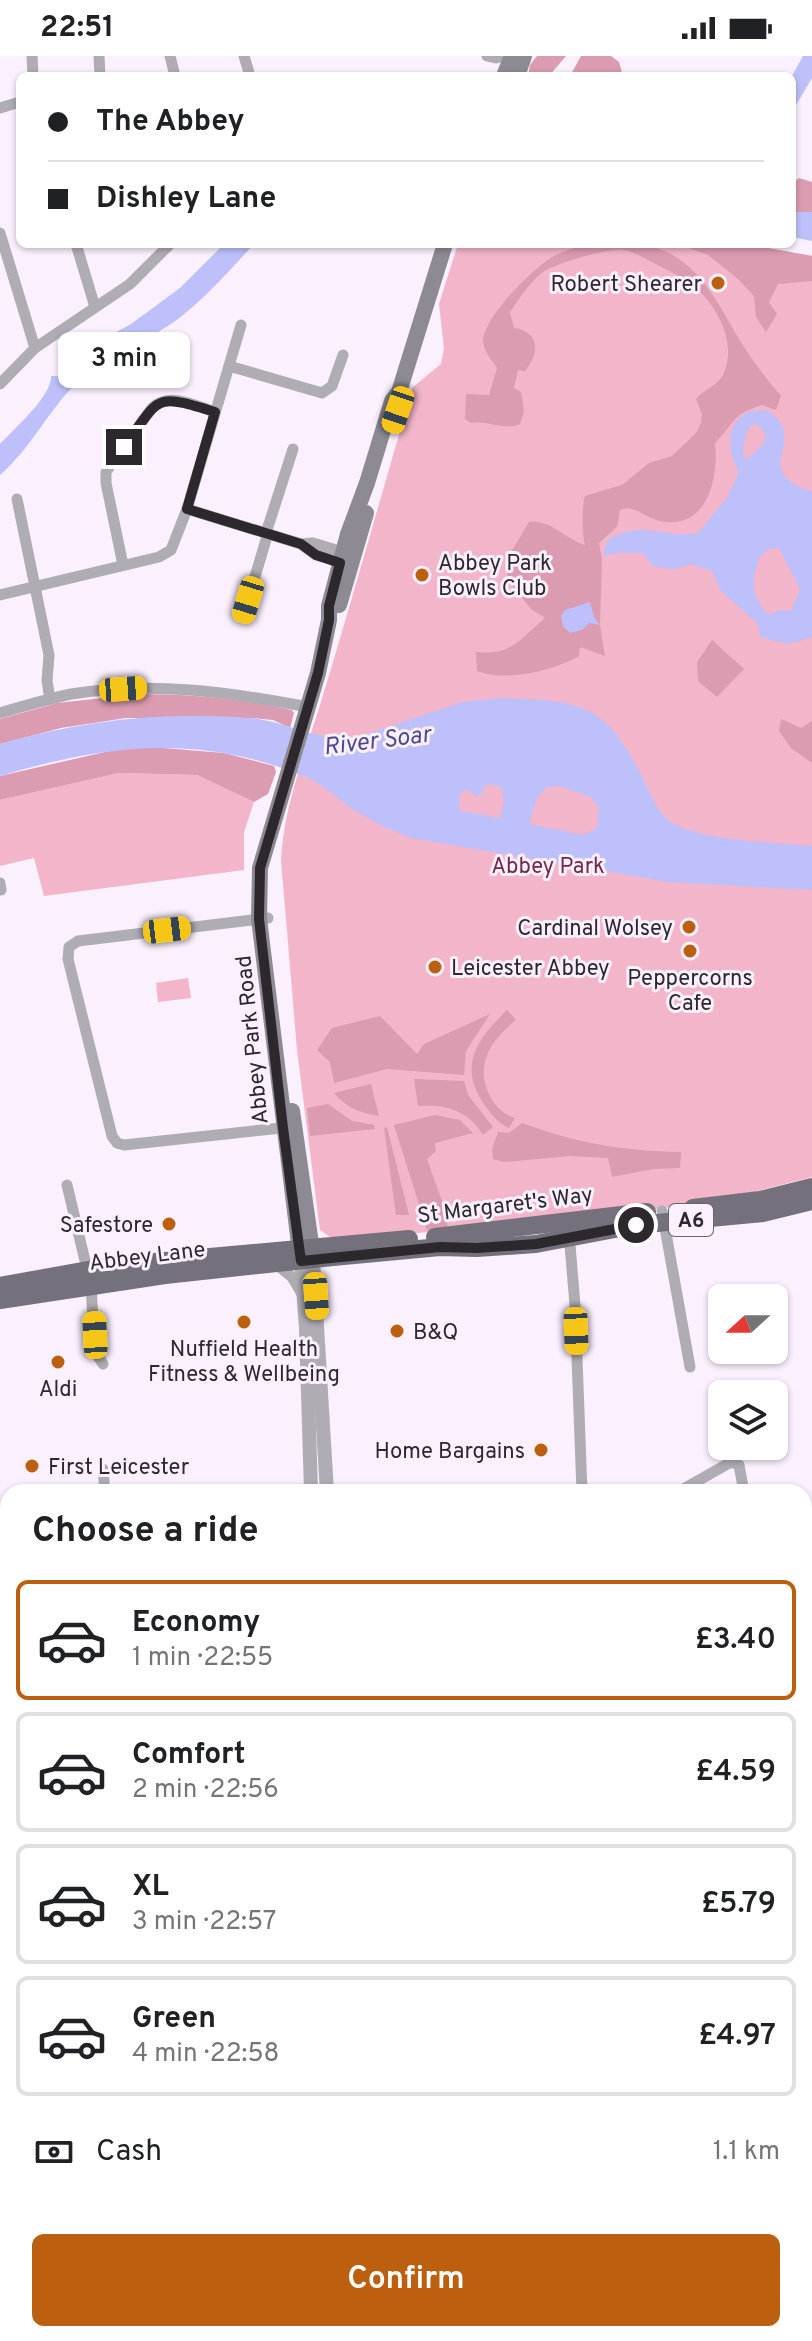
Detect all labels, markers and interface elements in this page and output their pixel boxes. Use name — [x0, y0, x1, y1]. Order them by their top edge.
text: 22:51 — [40, 10, 114, 47]
text: The Abbey — [96, 104, 244, 141]
text: Dishley Lane — [96, 181, 276, 218]
place label: Robert Shearer — [550, 272, 702, 299]
marker: Robert Shearer — [709, 274, 727, 292]
callout: 3 min — [58, 331, 190, 387]
text: 3 min — [91, 343, 157, 376]
car — [379, 383, 417, 437]
route end — [106, 429, 142, 465]
place label: Abbey Park Bowls Club — [438, 551, 552, 603]
marker: Abbey Park Bowls Club — [413, 566, 431, 584]
car — [230, 574, 266, 626]
car — [98, 675, 148, 703]
water label: River Soar — [322, 720, 434, 763]
park label: Abbey Park — [491, 854, 605, 881]
car — [142, 915, 192, 945]
place label: Cardinal Wolsey — [517, 916, 673, 943]
marker: Cardinal Wolsey — [680, 918, 698, 936]
marker: Peppercorns Cafe — [681, 942, 699, 960]
street label: Abbey Park Road — [231, 954, 276, 1126]
place label: Leicester Abbey — [451, 956, 610, 983]
marker: Leicester Abbey — [426, 958, 444, 976]
place label: Peppercorns Cafe — [627, 966, 753, 1018]
street label: St Margaret's Way — [416, 1182, 595, 1231]
road number: A6 — [669, 1204, 713, 1236]
route start — [618, 1207, 654, 1243]
place label: Safestore — [60, 1213, 153, 1240]
marker: Safestore — [160, 1215, 178, 1233]
street label: Abbey Lane — [88, 1237, 207, 1278]
car — [302, 1271, 330, 1321]
north arrow — [708, 1284, 788, 1364]
map controls — [708, 1284, 788, 1460]
car — [563, 1307, 589, 1355]
car — [82, 1310, 108, 1360]
marker: Nuffield Health Fitness & Wellbeing — [235, 1313, 253, 1331]
place label: B&Q — [413, 1320, 458, 1347]
marker: B&Q — [388, 1322, 406, 1340]
place label: Nuffield Health Fitness & Wellbeing — [148, 1337, 340, 1389]
marker: Aldi — [49, 1353, 67, 1371]
place label: Aldi — [39, 1377, 77, 1404]
button: layers — [708, 1380, 788, 1460]
place label: Home Bargains — [375, 1439, 525, 1466]
marker: Home Bargains — [532, 1441, 550, 1459]
place label: First Leicester — [48, 1455, 190, 1482]
marker: First Leicester — [23, 1457, 41, 1475]
text: Choose a ride — [32, 1509, 258, 1555]
icon: car — [36, 1604, 108, 1676]
text: Economy — [132, 1605, 260, 1642]
text: £3.40 — [695, 1622, 776, 1659]
text: 1 min · 22:55 — [132, 1642, 273, 1675]
icon: car — [36, 1736, 108, 1808]
text: Comfort — [132, 1737, 245, 1774]
text: £4.59 — [695, 1754, 776, 1791]
text: 2 min · 22:56 — [132, 1774, 279, 1807]
icon: car — [36, 1868, 108, 1940]
text: XL — [132, 1869, 169, 1906]
text: £5.79 — [701, 1886, 776, 1923]
text: 3 min · 22:57 — [132, 1906, 276, 1939]
icon: car — [36, 2000, 108, 2072]
text: Green — [132, 2001, 216, 2038]
text: £4.97 — [698, 2018, 776, 2055]
text: 4 min · 22:58 — [132, 2038, 279, 2071]
icon: cash — [32, 2130, 76, 2174]
text: Cash — [96, 2134, 162, 2171]
text: 1.1 km — [713, 2136, 780, 2169]
button: Confirm — [32, 2234, 780, 2326]

